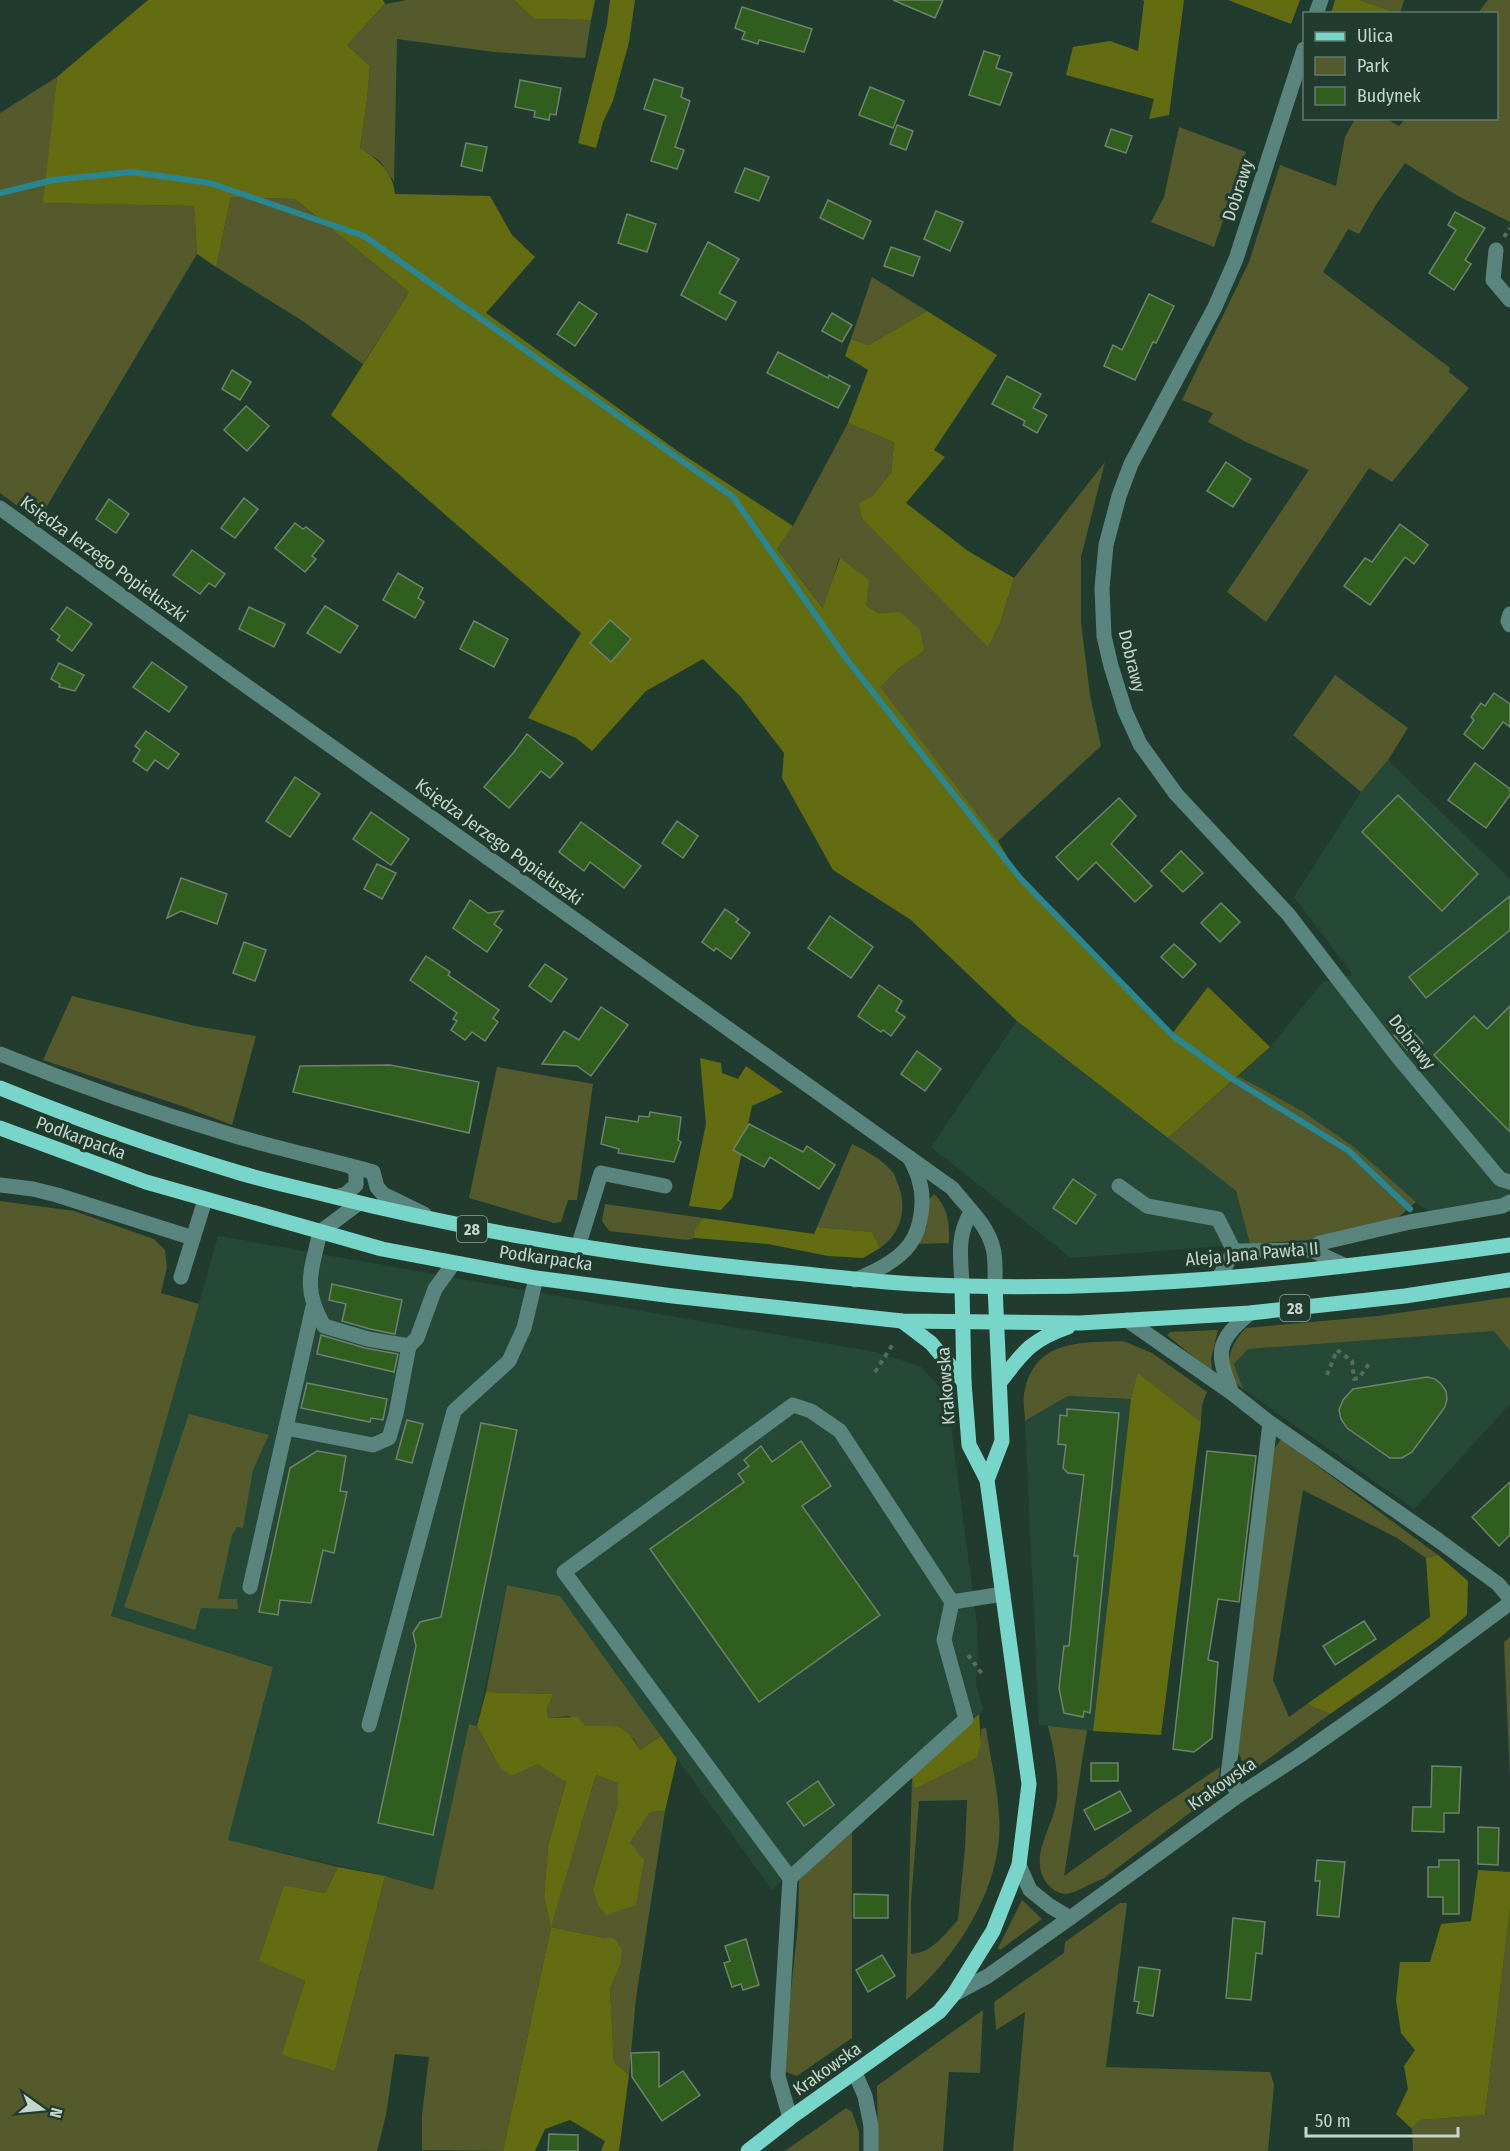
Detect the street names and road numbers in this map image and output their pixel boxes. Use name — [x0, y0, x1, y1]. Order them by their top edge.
street label: Dobrawy — [1218, 156, 1258, 224]
street label: Księdza Jerzego Popiełuszki — [16, 491, 192, 627]
street label: Dobrawy — [1114, 627, 1150, 695]
street label: Księdza Jerzego Popiełuszki — [411, 774, 587, 910]
street label: Dobrawy — [1384, 1010, 1440, 1074]
street label: Podkarpacka — [33, 1112, 129, 1164]
road number: 28 — [457, 1216, 487, 1242]
street label: Aleja Jana Pawła II — [1185, 1237, 1319, 1271]
street label: Podkarpacka — [498, 1241, 594, 1275]
road number: 28 — [1280, 1295, 1310, 1321]
street label: Krakowska — [932, 1346, 960, 1426]
street label: Krakowska — [1184, 1752, 1260, 1815]
street label: Krakowska — [789, 2037, 865, 2100]

